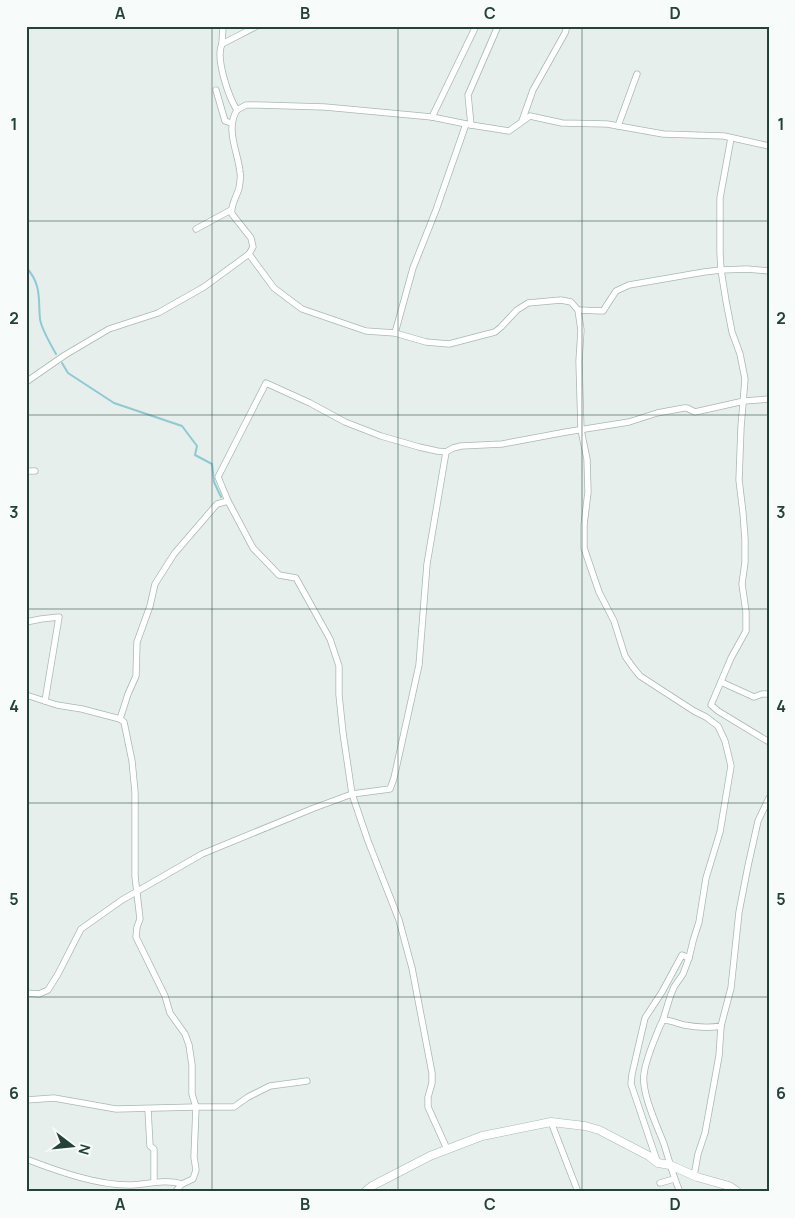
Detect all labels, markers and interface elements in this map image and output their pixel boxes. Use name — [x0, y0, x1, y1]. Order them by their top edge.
text: A — [115, 2, 126, 24]
text: B — [300, 2, 310, 24]
text: C — [484, 2, 496, 24]
text: D — [669, 2, 681, 24]
text: 1 — [10, 113, 18, 135]
text: 1 — [777, 113, 785, 135]
text: 2 — [9, 307, 19, 329]
text: 2 — [776, 307, 786, 329]
text: 3 — [9, 501, 19, 523]
text: 3 — [776, 501, 786, 523]
text: 4 — [9, 695, 19, 717]
text: 4 — [776, 695, 786, 717]
text: 5 — [9, 888, 19, 910]
text: 5 — [776, 888, 786, 910]
text: 6 — [9, 1082, 19, 1104]
text: 6 — [776, 1082, 786, 1104]
north arrow — [48, 1120, 98, 1170]
text: N — [74, 1142, 95, 1157]
text: A — [115, 1193, 126, 1215]
text: B — [300, 1193, 310, 1215]
text: C — [484, 1193, 496, 1215]
text: D — [669, 1193, 681, 1215]

